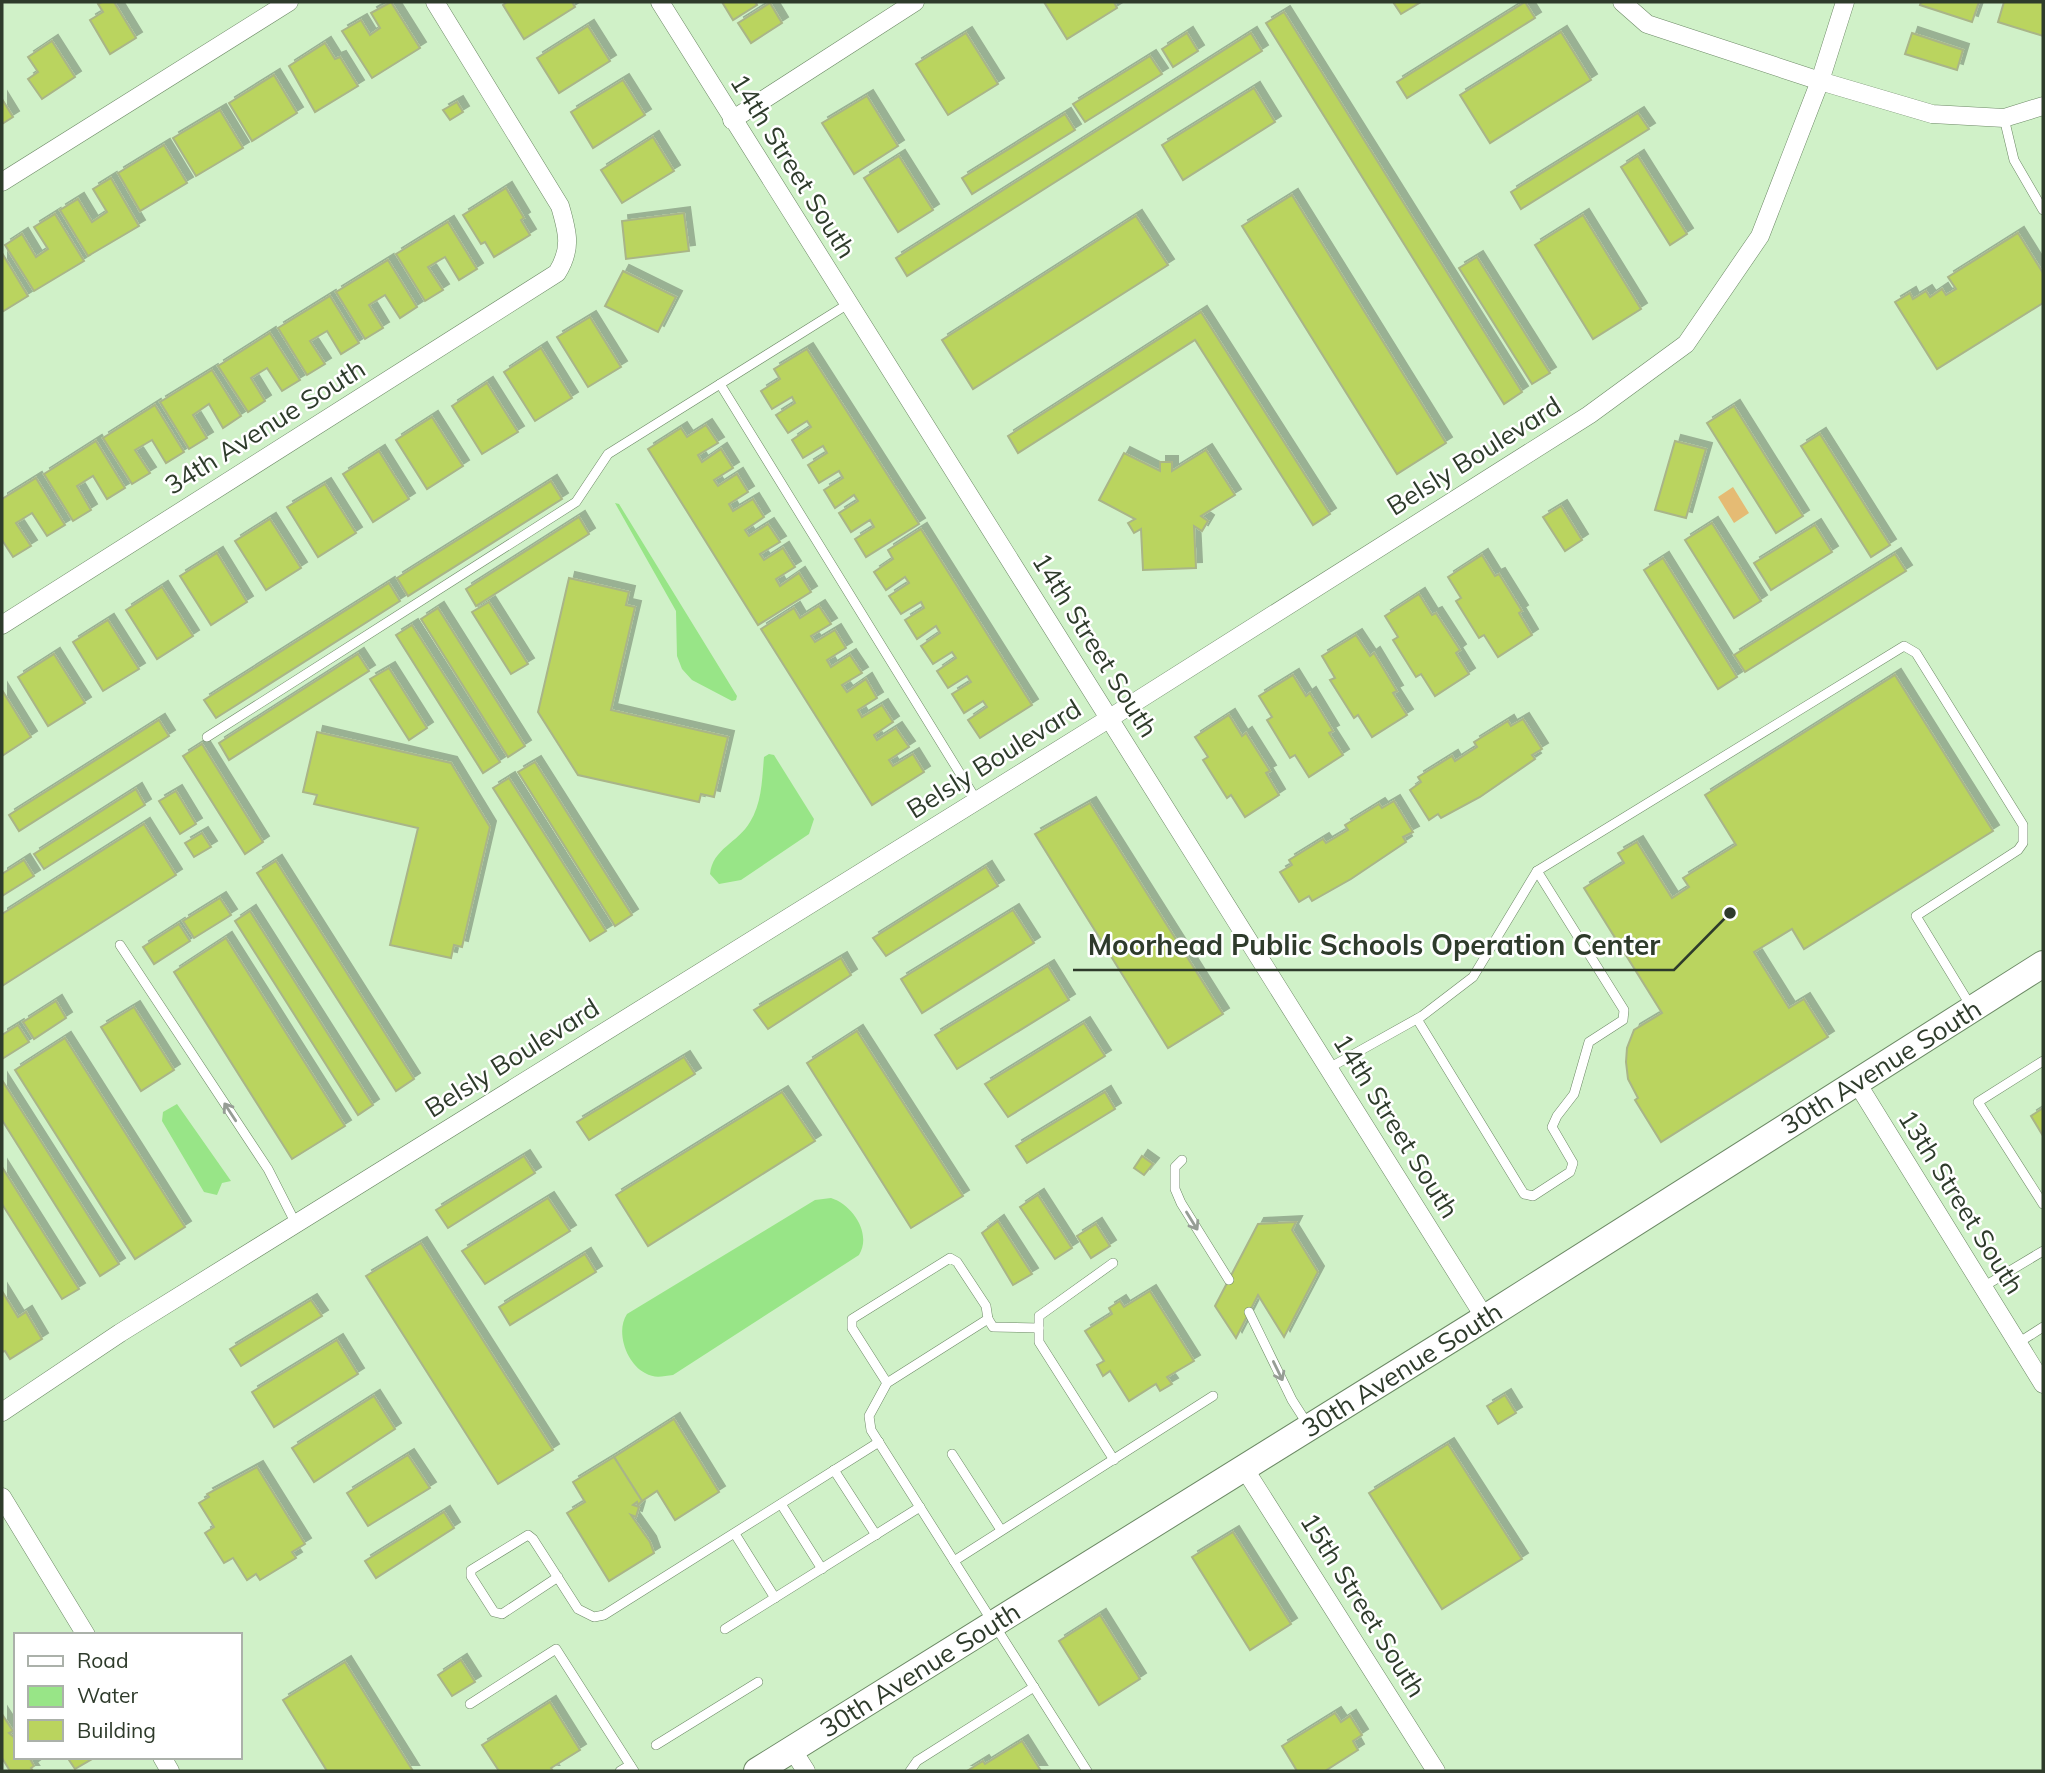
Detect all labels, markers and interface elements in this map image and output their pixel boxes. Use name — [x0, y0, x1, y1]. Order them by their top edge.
street label: 14th Street South — [723, 67, 863, 264]
street label: 34th Avenue South — [158, 352, 371, 502]
street label: Belsly Boulevard — [1380, 389, 1567, 522]
street label: 14th Street South — [1025, 546, 1165, 743]
street label: Belsly Boulevard — [900, 692, 1087, 825]
callout: Moorhead Public Schools Operation Center — [1073, 921, 1674, 970]
text: Moorhead Public Schools Operation Center — [1088, 927, 1660, 962]
street label: Belsly Boulevard — [418, 991, 605, 1124]
street label: 30th Avenue South — [1774, 992, 1987, 1142]
street label: 14th Street South — [1326, 1027, 1466, 1224]
one-way arrow — [223, 1102, 237, 1122]
street label: 13th Street South — [1891, 1103, 2031, 1300]
one-way arrow — [1185, 1210, 1199, 1230]
street label: 30th Avenue South — [1295, 1295, 1508, 1445]
one-way arrow — [1272, 1360, 1285, 1381]
street label: 15th Street South — [1293, 1506, 1433, 1703]
street label: 30th Avenue South — [813, 1595, 1026, 1745]
legend — [14, 1633, 242, 1759]
text: Road — [77, 1647, 128, 1673]
text: Water — [77, 1682, 138, 1708]
text: Building — [77, 1717, 156, 1743]

